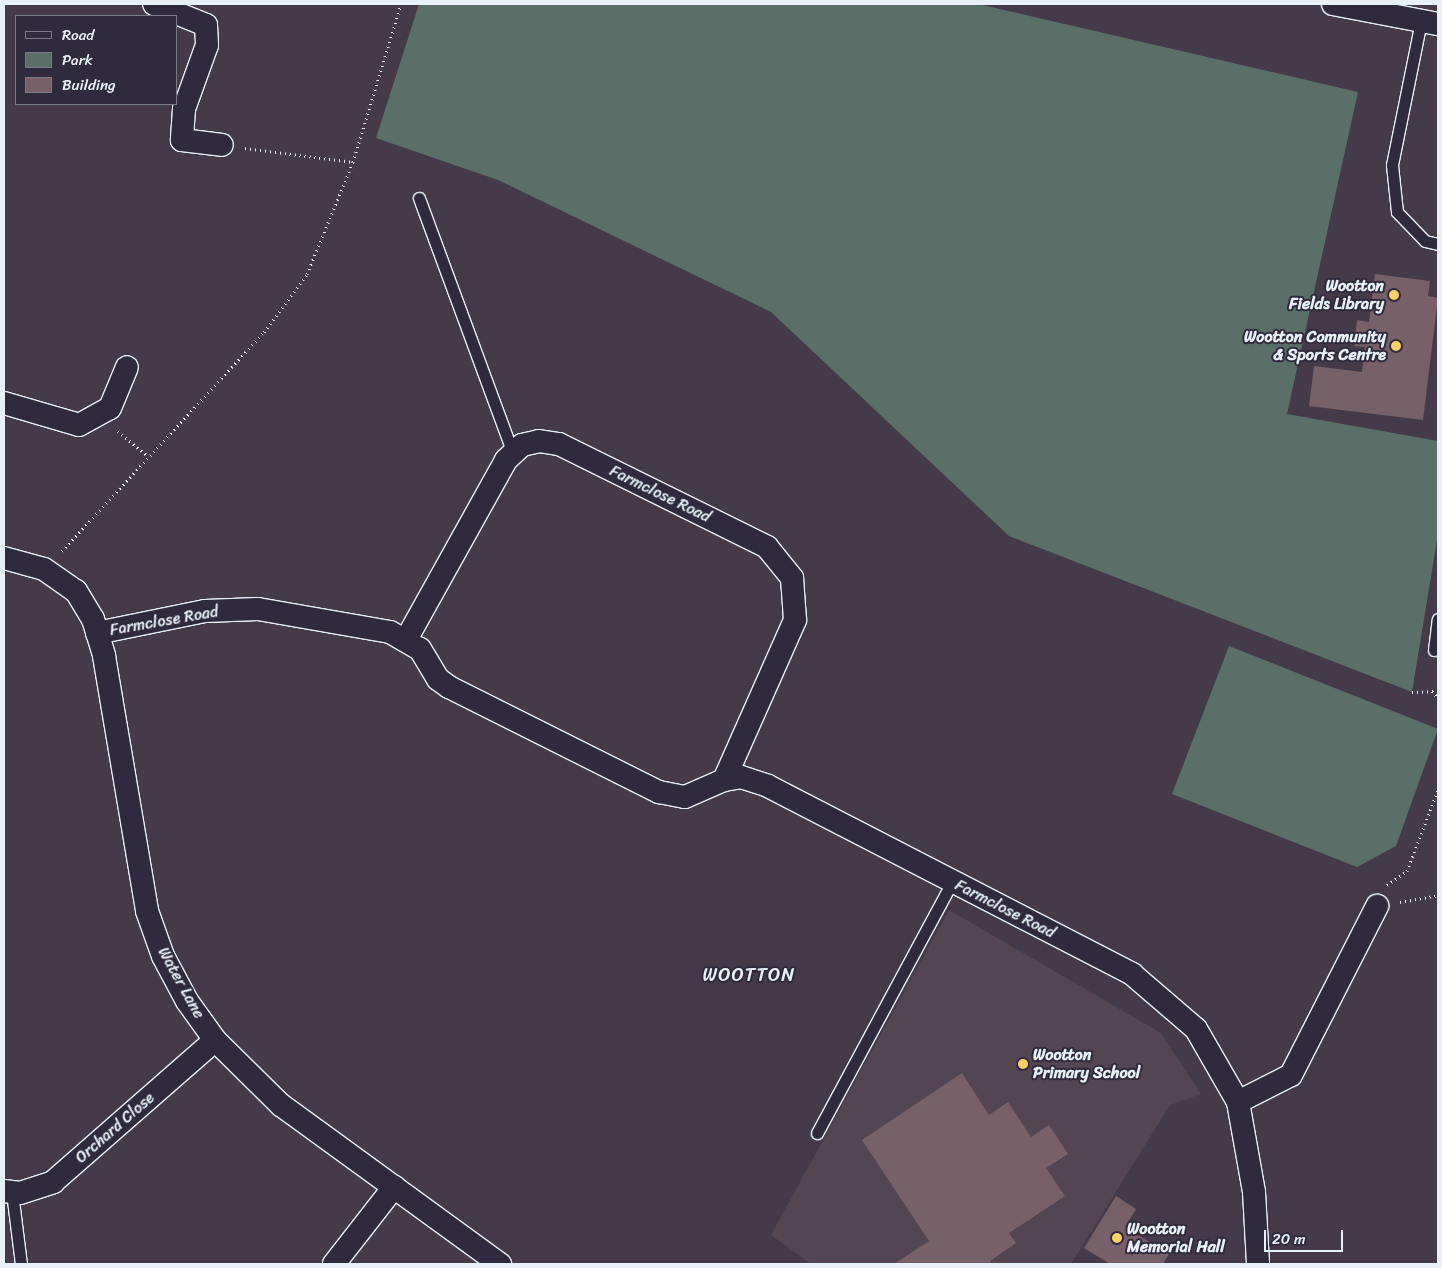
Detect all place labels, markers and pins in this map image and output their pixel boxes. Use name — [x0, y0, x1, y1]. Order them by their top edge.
place label: Wootton Fields Library — [1289, 276, 1384, 314]
marker: Wootton Fields Library — [1388, 289, 1400, 301]
place label: Wootton Community & Sports Centre — [1244, 327, 1386, 365]
marker: Wootton Community & Sports Centre — [1390, 340, 1402, 352]
place label: Wootton Primary School — [1033, 1045, 1140, 1083]
marker: Wootton Primary School — [1017, 1058, 1029, 1070]
place label: Wootton Memorial Hall — [1127, 1219, 1225, 1257]
marker: Wootton Memorial Hall — [1111, 1232, 1123, 1244]

